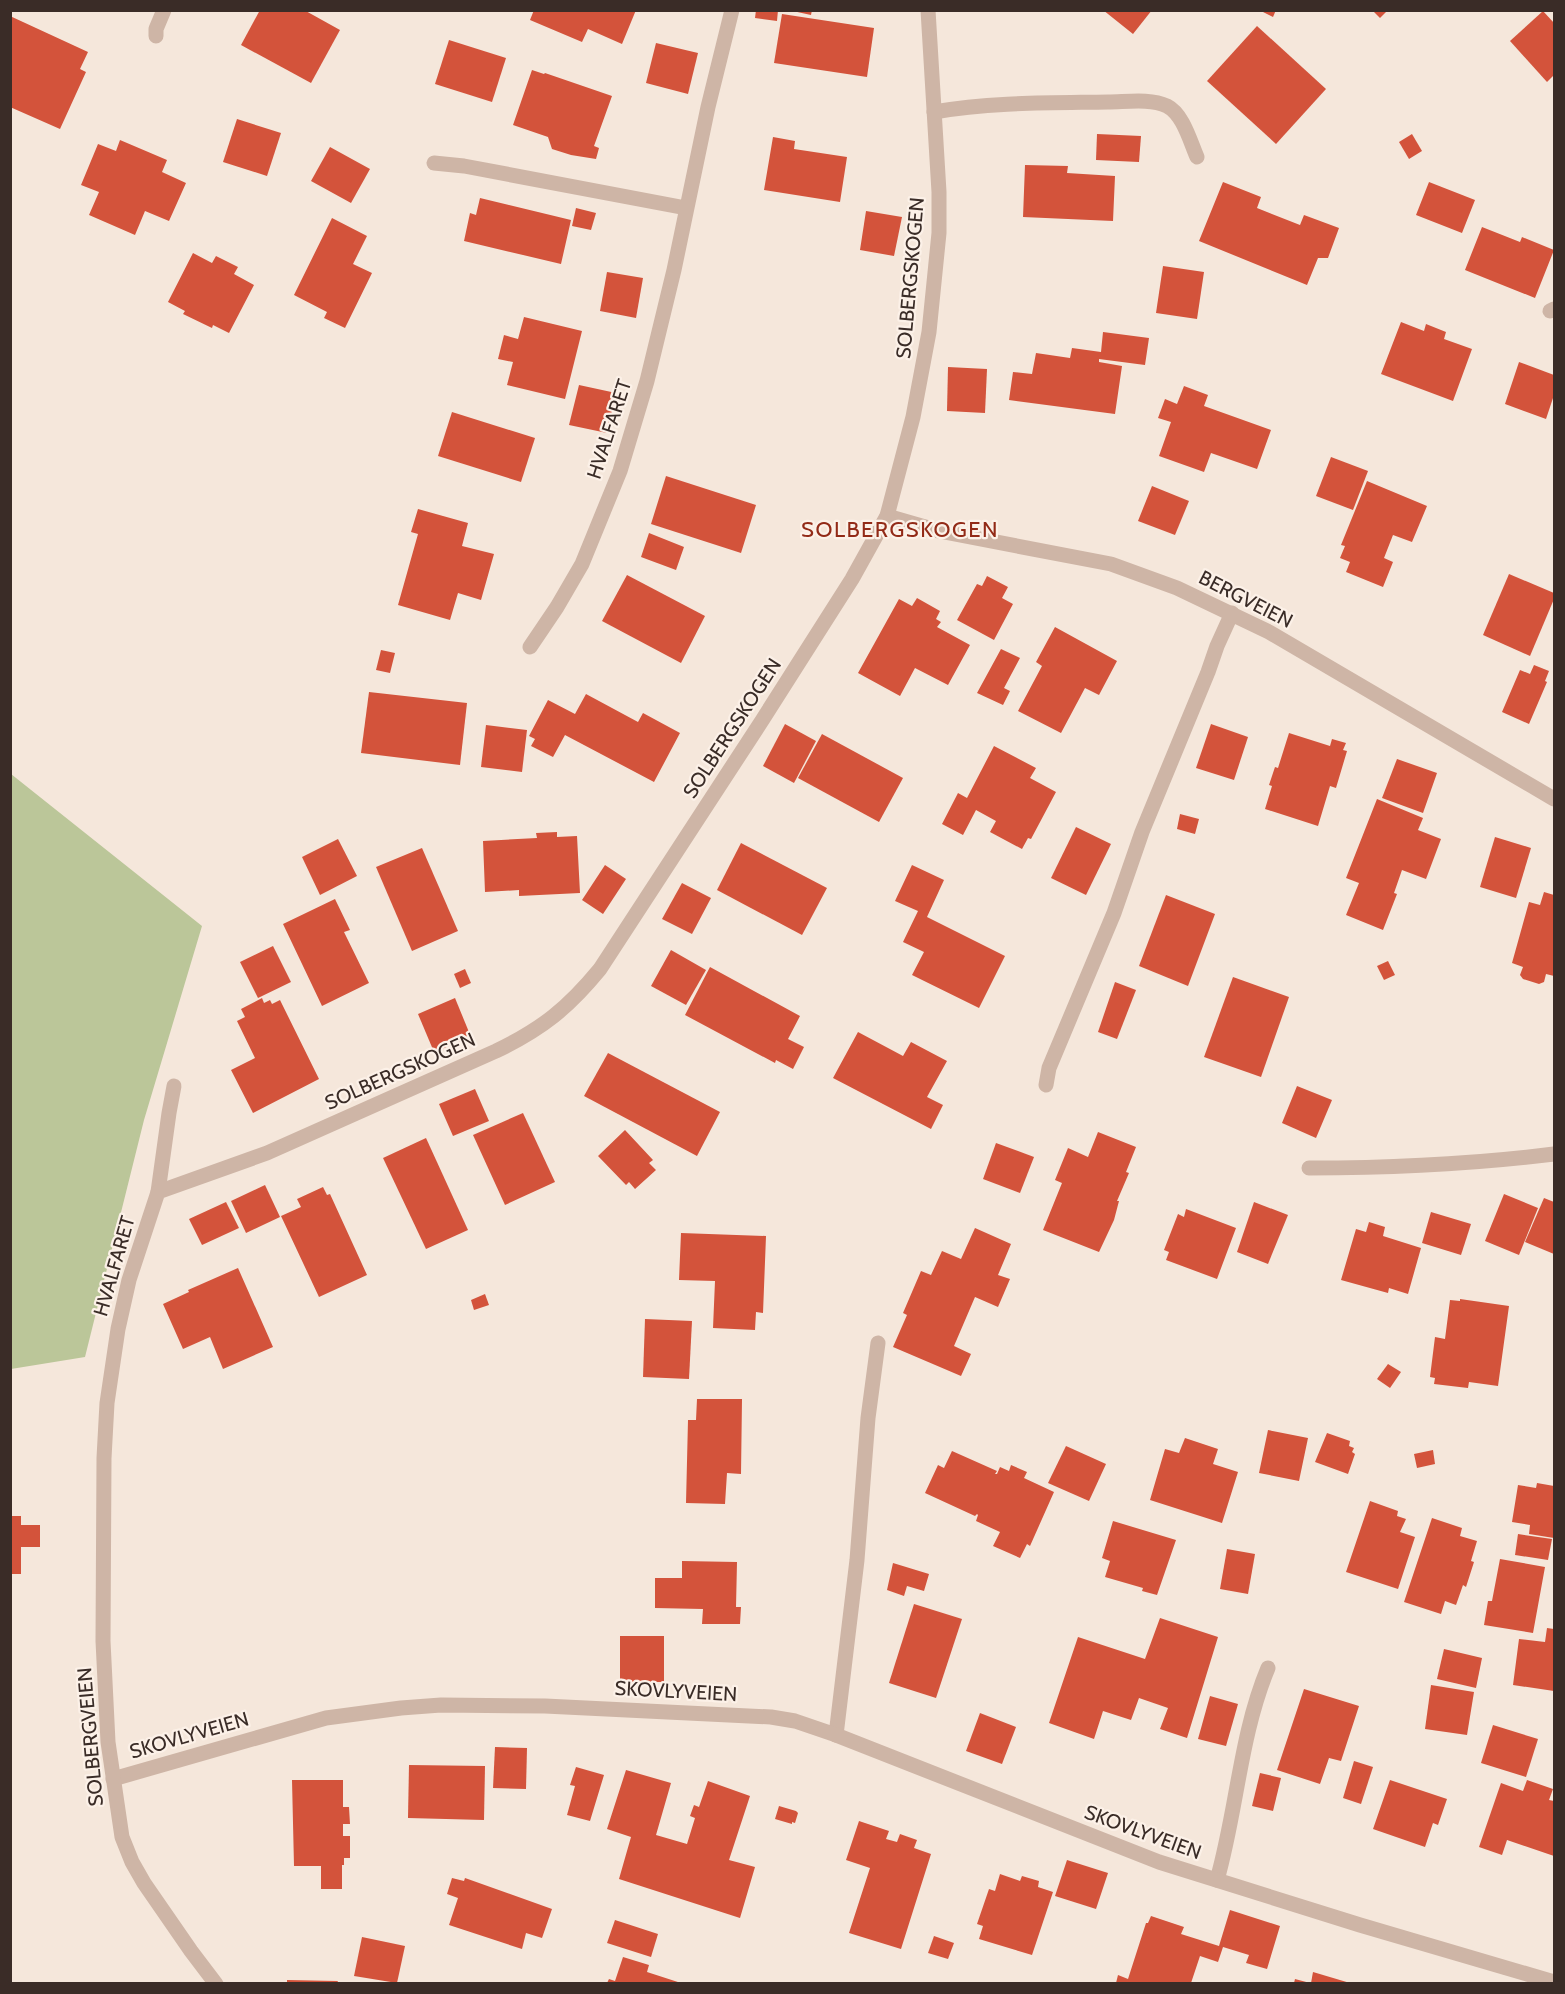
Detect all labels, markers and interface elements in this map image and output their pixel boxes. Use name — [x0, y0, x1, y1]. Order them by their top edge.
street label: SOLBERGSKOGEN — [891, 196, 929, 360]
street label: HVALFARET — [582, 376, 636, 482]
district label: SOLBERGSKOGEN — [801, 516, 999, 543]
street label: BERGVEIEN — [1195, 565, 1297, 633]
street label: SOLBERGSKOGEN — [678, 654, 786, 802]
street label: SOLBERGSKOGEN — [321, 1027, 479, 1115]
street label: HVALFARET — [88, 1213, 140, 1319]
street label: SOLBERGVEIEN — [72, 1667, 108, 1807]
street label: SKOVLYVEIEN — [614, 1676, 738, 1706]
street label: SKOVLYVEIEN — [127, 1707, 251, 1763]
street label: SKOVLYVEIEN — [1081, 1800, 1205, 1864]

